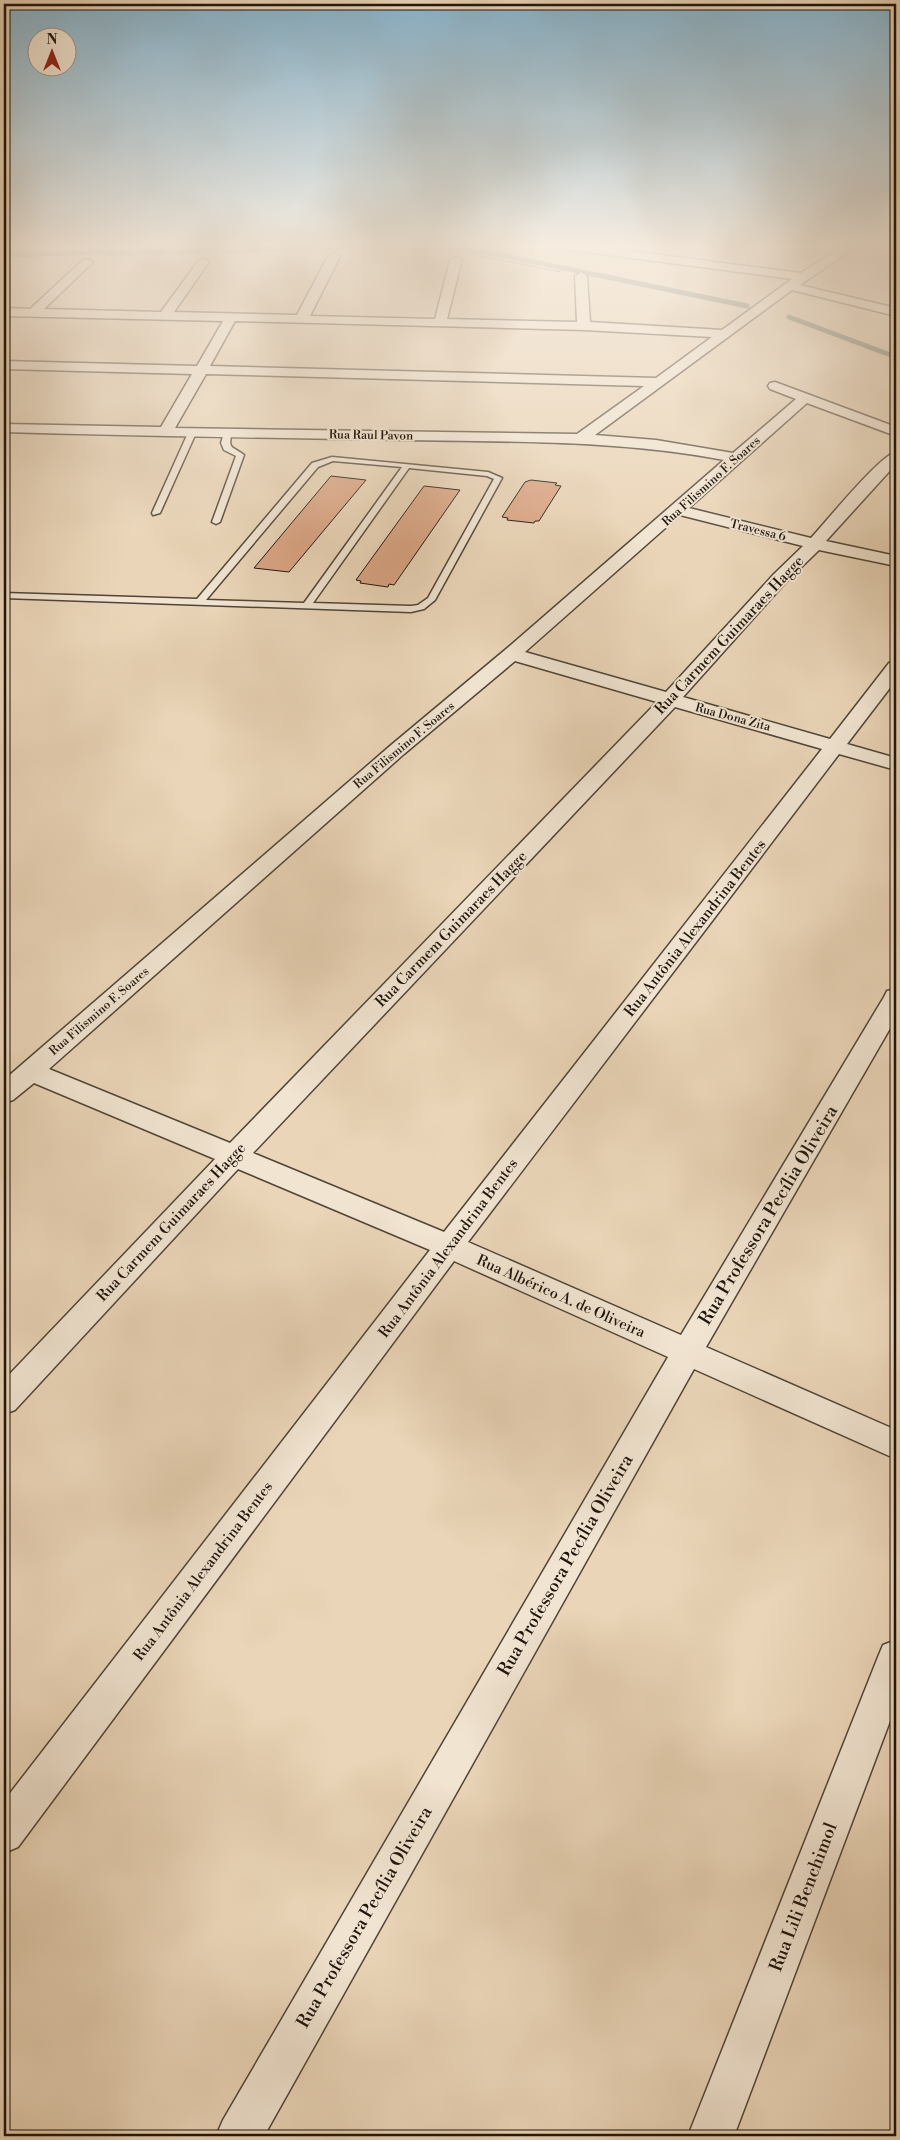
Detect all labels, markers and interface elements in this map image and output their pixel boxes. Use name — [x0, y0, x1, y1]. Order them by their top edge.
north arrow — [28, 28, 78, 78]
text: N — [46, 31, 58, 49]
street label: Rua Raul Pavon — [329, 427, 413, 444]
street label: Rua Filismino F. Soares — [659, 433, 764, 530]
street label: Travessa 6 — [728, 516, 787, 545]
street label: Rua Carmem Guimaraes Hagge — [651, 552, 808, 719]
street label: Rua Filismino F. Soares — [351, 699, 458, 792]
street label: Rua Dona Zita — [693, 700, 773, 735]
street label: Rua Antônia Alexandrina Bentes — [620, 836, 771, 1021]
street label: Rua Carmem Guimaraes Hagge — [371, 847, 531, 1012]
street label: Rua Filismino F. Soares — [46, 964, 152, 1059]
street label: Rua Professora Pecília Oliveira — [694, 1101, 844, 1329]
street label: Rua Carmem Guimaraes Hagge — [93, 1139, 250, 1306]
street label: Rua Antônia Alexandrina Bentes — [375, 1155, 522, 1342]
street label: Rua Albérico A. de Oliveira — [474, 1251, 648, 1342]
street label: Rua Professora Pecília Oliveira — [492, 1450, 639, 1680]
street label: Rua Antônia Alexandrina Bentes — [130, 1478, 277, 1665]
street label: Rua Professora Pecília Oliveira — [291, 1802, 438, 2032]
street label: Rua Lili Benchimol — [764, 1819, 843, 1975]

